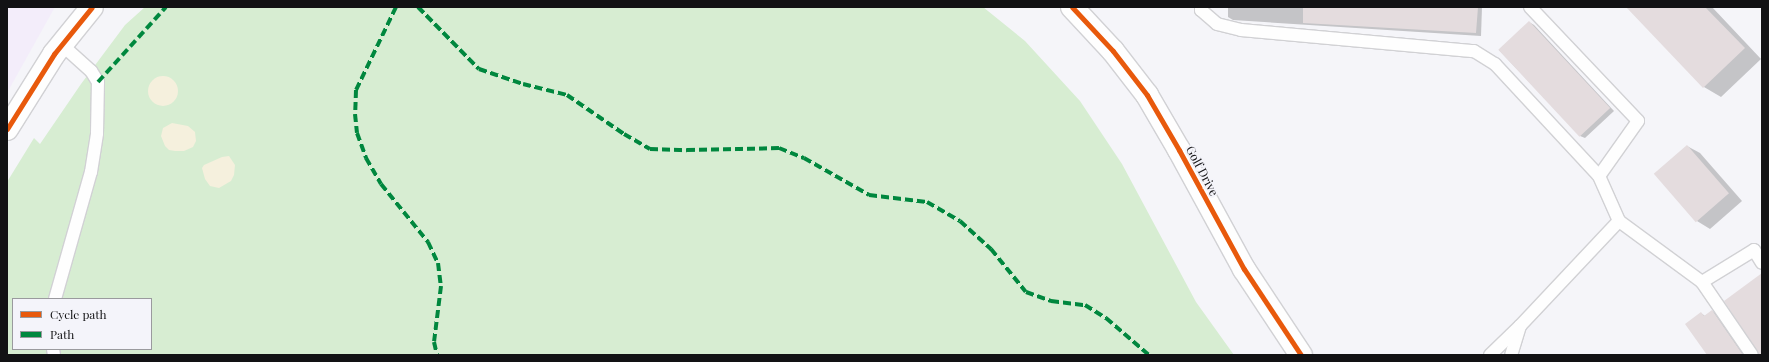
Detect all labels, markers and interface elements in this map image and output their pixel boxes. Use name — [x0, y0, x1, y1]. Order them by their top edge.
street label: Golf Drive — [1183, 143, 1221, 199]
legend — [12, 298, 152, 350]
text: Cycle path — [50, 306, 107, 322]
text: Path — [50, 326, 74, 342]

